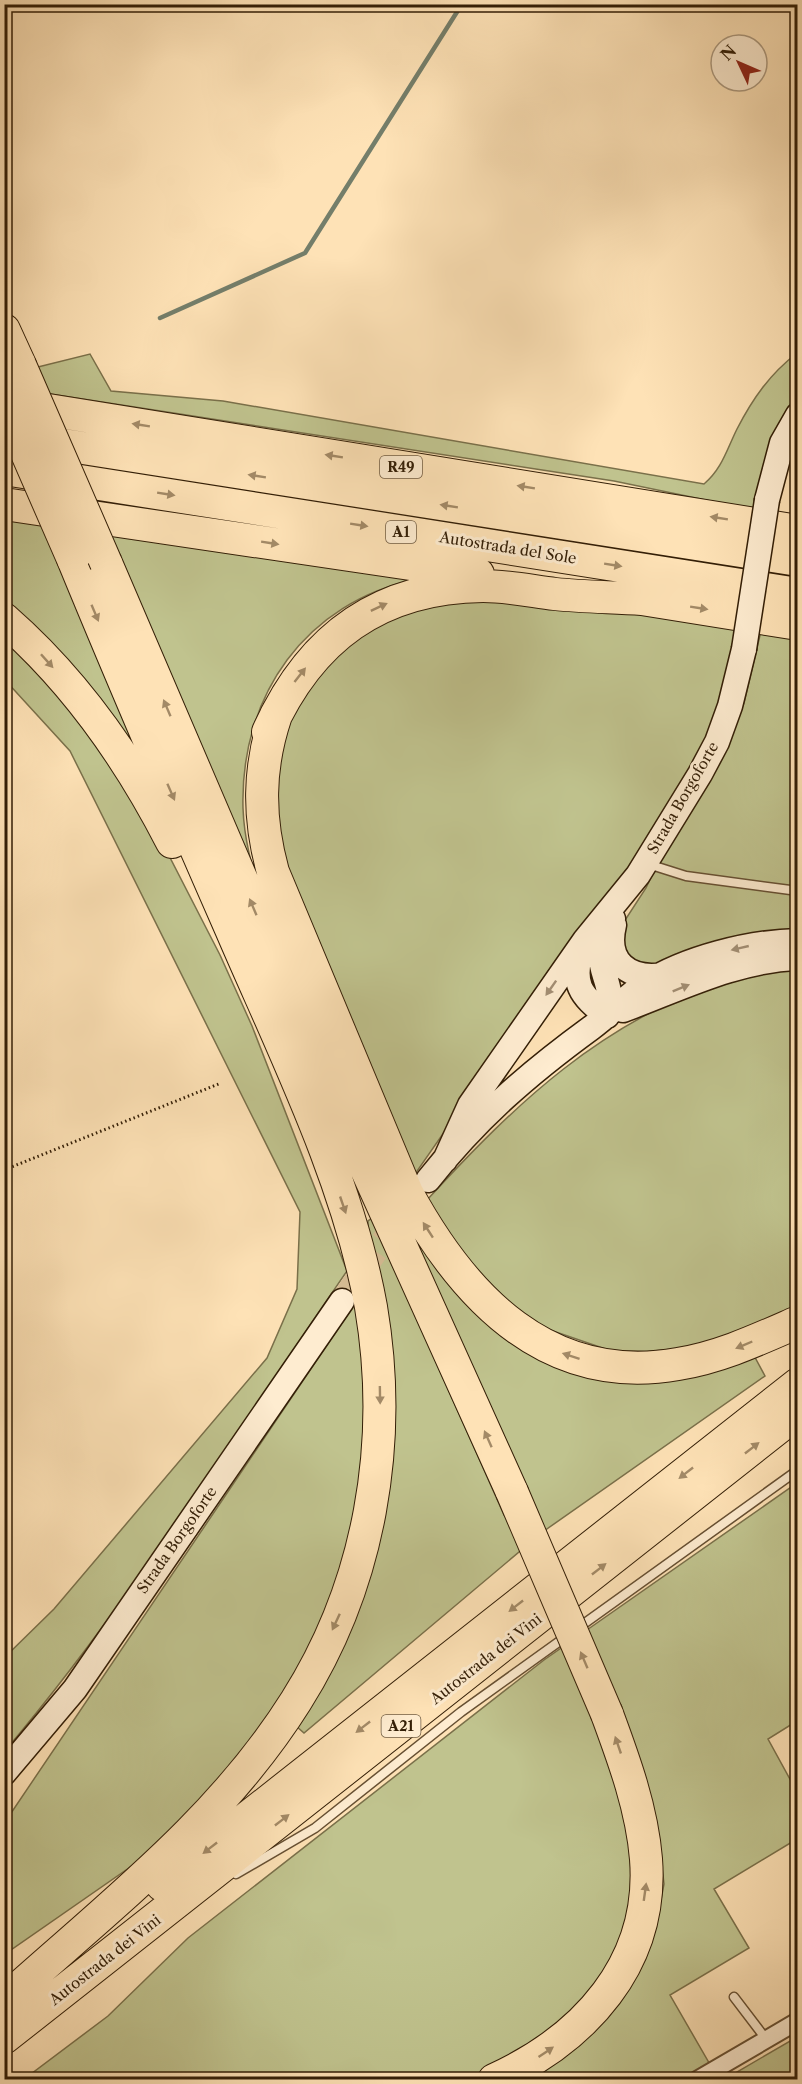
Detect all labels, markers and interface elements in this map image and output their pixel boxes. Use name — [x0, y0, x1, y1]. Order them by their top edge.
north arrow — [709, 33, 769, 93]
text: N — [716, 41, 740, 65]
one-way arrow — [132, 421, 151, 430]
one-way arrow — [324, 452, 343, 461]
road number: R49 — [380, 456, 422, 478]
one-way arrow — [247, 471, 266, 480]
one-way arrow — [517, 483, 536, 492]
one-way arrow — [157, 490, 176, 499]
one-way arrow — [440, 501, 459, 510]
one-way arrow — [709, 514, 728, 523]
one-way arrow — [349, 520, 368, 529]
road number: A1 — [386, 521, 416, 543]
street label: Autostrada del Sole — [437, 527, 578, 568]
one-way arrow — [261, 538, 280, 547]
one-way arrow — [604, 561, 623, 570]
one-way arrow — [370, 603, 387, 612]
one-way arrow — [690, 603, 709, 612]
one-way arrow — [90, 604, 100, 622]
one-way arrow — [40, 654, 54, 668]
one-way arrow — [294, 668, 306, 684]
one-way arrow — [162, 699, 172, 717]
street label: Strada Borgoforte — [643, 738, 722, 857]
one-way arrow — [166, 784, 176, 802]
one-way arrow — [248, 898, 257, 915]
one-way arrow — [730, 943, 749, 953]
one-way arrow — [545, 980, 557, 996]
one-way arrow — [673, 983, 691, 993]
one-way arrow — [339, 1196, 348, 1214]
one-way arrow — [423, 1222, 434, 1238]
one-way arrow — [735, 1341, 753, 1350]
one-way arrow — [562, 1351, 580, 1360]
one-way arrow — [375, 1386, 385, 1405]
one-way arrow — [483, 1431, 492, 1448]
one-way arrow — [745, 1442, 760, 1454]
one-way arrow — [678, 1466, 693, 1478]
street label: Strada Borgoforte — [132, 1482, 221, 1597]
one-way arrow — [592, 1563, 607, 1575]
one-way arrow — [508, 1600, 524, 1613]
street label: Autostrada dei Vini — [425, 1609, 546, 1709]
one-way arrow — [331, 1614, 341, 1632]
one-way arrow — [579, 1651, 588, 1669]
road number: A21 — [382, 1715, 420, 1737]
one-way arrow — [355, 1721, 371, 1734]
one-way arrow — [613, 1736, 622, 1754]
one-way arrow — [274, 1814, 290, 1827]
one-way arrow — [202, 1841, 217, 1853]
one-way arrow — [641, 1882, 650, 1901]
street label: Autostrada dei Vini — [44, 1910, 165, 2010]
one-way arrow — [538, 2047, 554, 2058]

